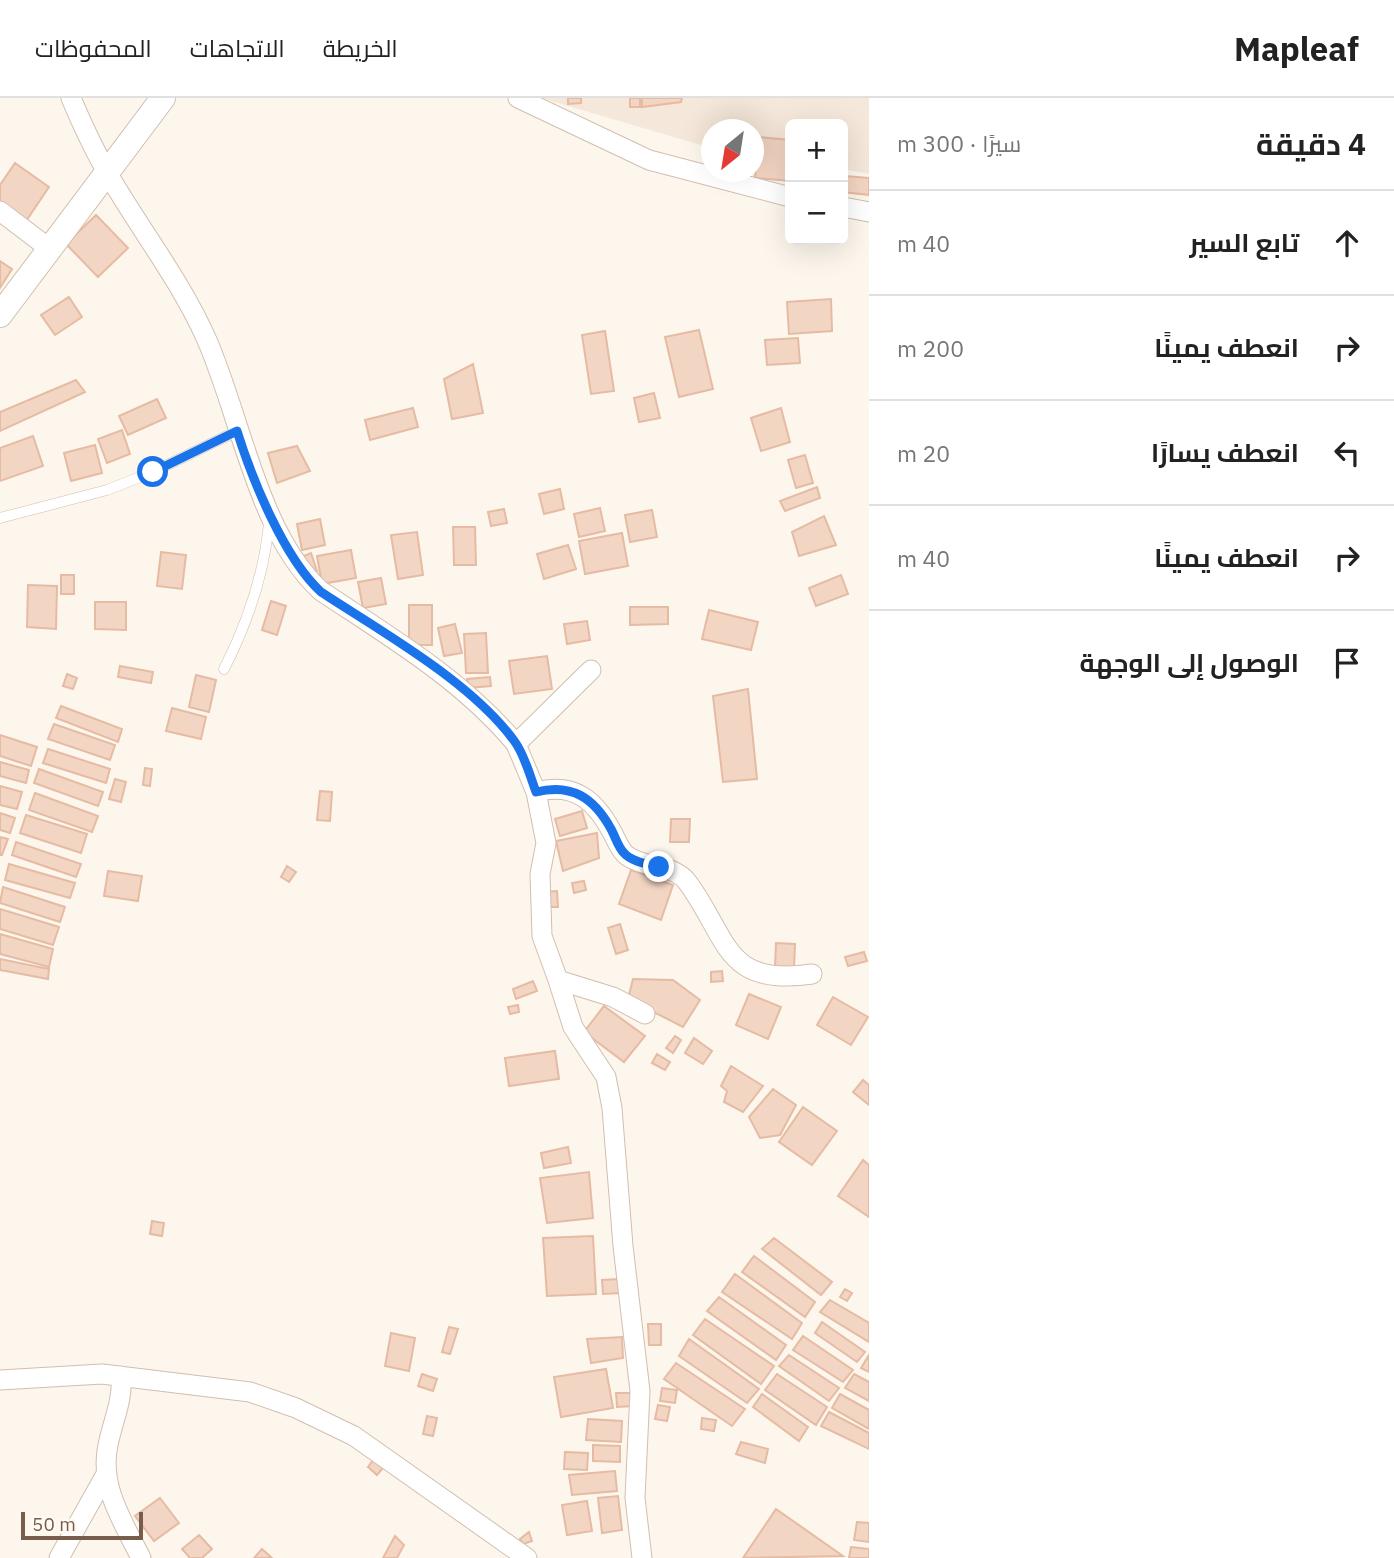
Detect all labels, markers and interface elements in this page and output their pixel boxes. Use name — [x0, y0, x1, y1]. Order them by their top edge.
text: Mapleaf — [1234, 27, 1359, 70]
text: المحفوظات — [35, 32, 152, 64]
text: الاتجاهات — [190, 32, 285, 64]
text: الخريطة — [323, 32, 398, 64]
north arrow — [701, 119, 764, 182]
map controls — [785, 119, 848, 245]
button: + — [785, 119, 848, 182]
text: 4 دقيقة — [1256, 124, 1366, 163]
text: سيرًا · 300 m — [897, 128, 1021, 158]
button: − — [785, 182, 848, 245]
icon: ahead — [1328, 224, 1366, 262]
text: تابع السير — [1189, 225, 1299, 259]
text: 40 m — [897, 228, 950, 258]
icon: right — [1328, 329, 1366, 367]
text: انعطف يمينًا — [1154, 330, 1299, 364]
text: 200 m — [897, 333, 964, 363]
icon: left — [1328, 434, 1366, 472]
text: انعطف يسارًا — [1151, 435, 1299, 469]
text: 20 m — [897, 438, 950, 468]
route start — [137, 456, 168, 487]
icon: right — [1328, 539, 1366, 577]
text: انعطف يمينًا — [1154, 540, 1299, 574]
text: 40 m — [897, 543, 950, 573]
icon: arrive — [1328, 644, 1366, 682]
text: الوصول إلى الوجهة — [1080, 645, 1299, 679]
route end — [643, 851, 674, 882]
scale bar — [21, 1509, 144, 1541]
text: 50 m — [32, 1512, 76, 1536]

